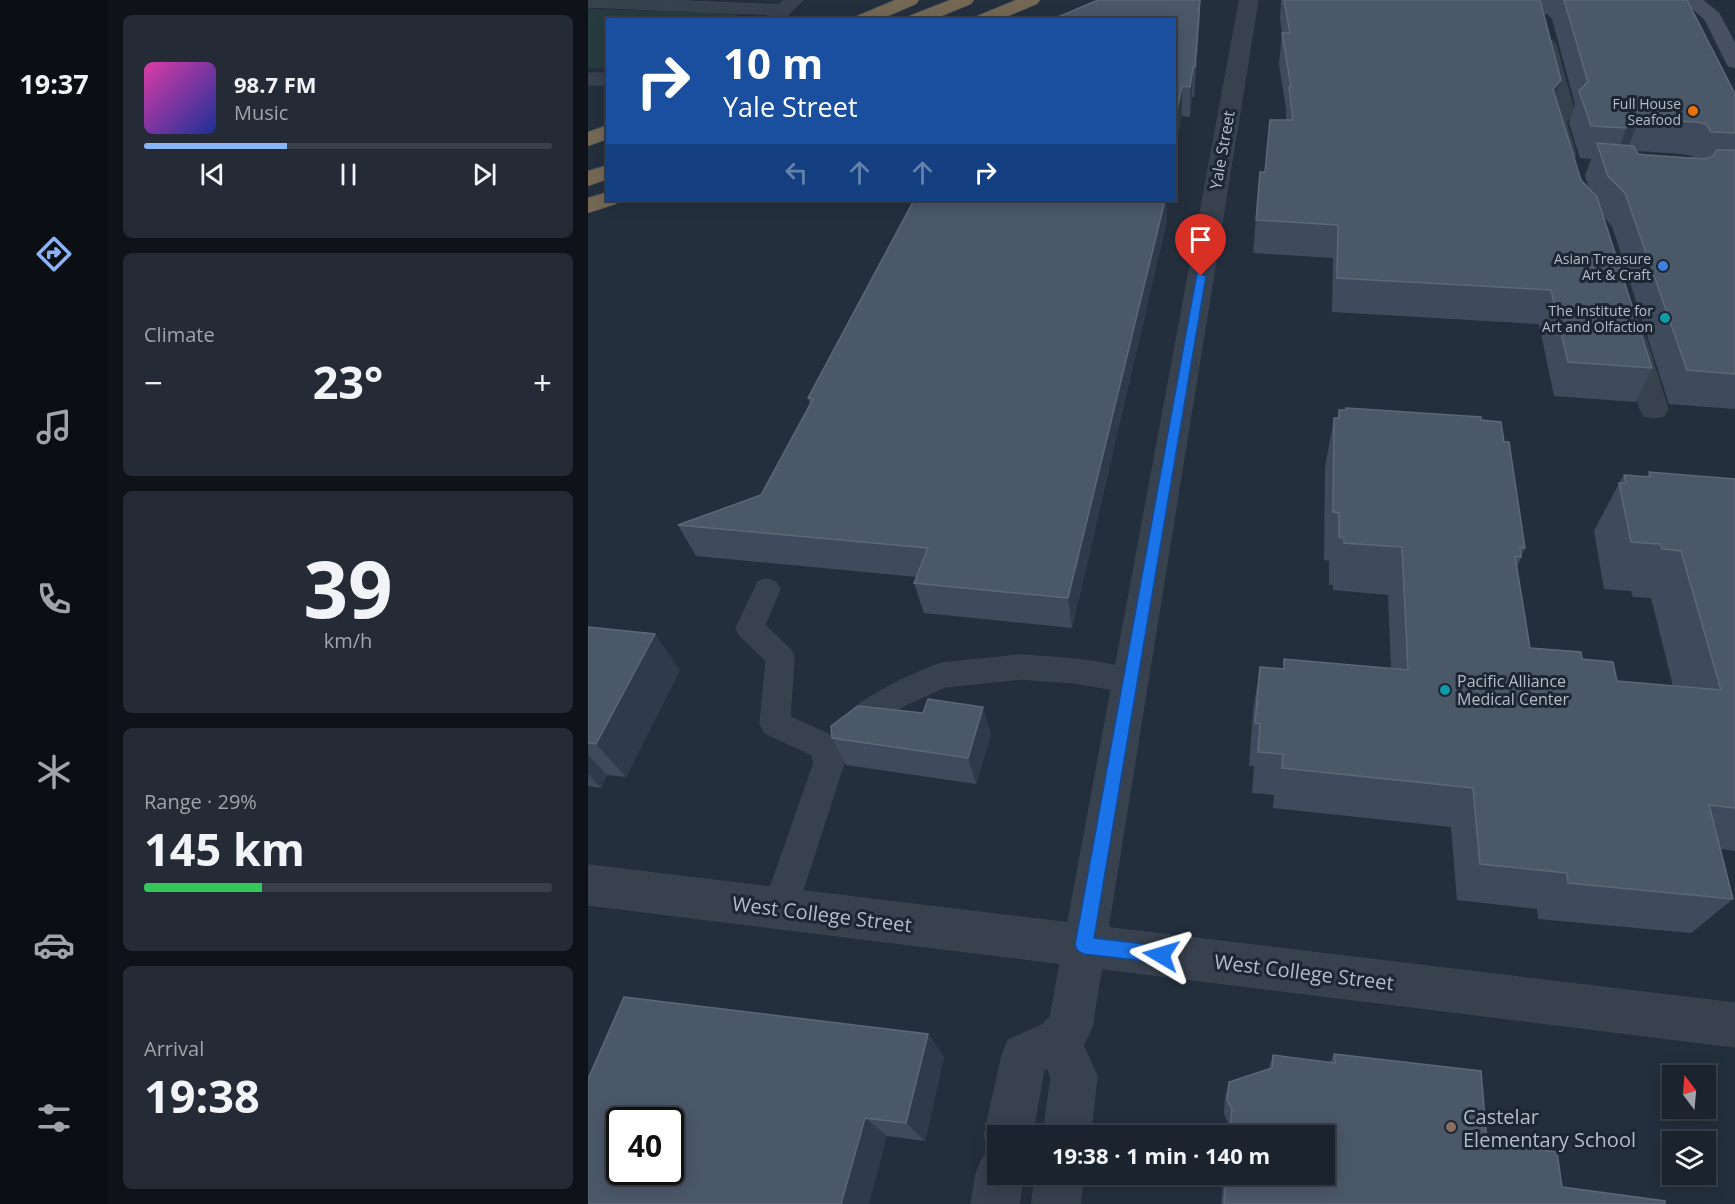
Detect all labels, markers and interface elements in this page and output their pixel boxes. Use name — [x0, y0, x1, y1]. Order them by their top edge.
text: 10 m — [723, 34, 823, 91]
icon: right — [624, 42, 702, 120]
text: 19:37 — [19, 65, 89, 102]
text: 98.7 FM — [234, 69, 317, 99]
text: Yale Street — [723, 88, 858, 125]
place label: Full House Seafood — [1613, 94, 1681, 129]
text: Music — [234, 99, 288, 126]
marker: Full House Seafood — [1686, 104, 1700, 118]
street label: Yale Street — [1204, 109, 1240, 191]
icon: left — [780, 156, 813, 189]
icon: ahead — [843, 156, 876, 189]
icon: ahead — [906, 156, 939, 189]
icon: right — [969, 156, 1002, 189]
icon: previous — [196, 158, 229, 191]
icon: pause — [332, 158, 365, 191]
icon: next — [468, 158, 501, 191]
pin — [1175, 214, 1226, 276]
icon: arrive — [1184, 223, 1217, 256]
icon: directions — [33, 233, 75, 275]
place label: Asian Treasure Art & Craft — [1554, 249, 1651, 284]
marker: Asian Treasure Art & Craft — [1656, 259, 1670, 273]
place label: The Institute for Art and Olfaction — [1542, 301, 1653, 336]
marker: The Institute for Art and Olfaction — [1658, 311, 1672, 325]
text: Climate — [144, 321, 215, 348]
text: 23° — [313, 351, 383, 412]
text: − — [144, 360, 163, 405]
text: + — [533, 360, 552, 405]
icon: music — [33, 406, 75, 448]
text: 39 — [303, 535, 393, 641]
icon: phone — [33, 578, 75, 620]
text: km/h — [324, 627, 372, 654]
place label: Pacific Alliance Medical Center — [1457, 670, 1570, 710]
marker: Pacific Alliance Medical Center — [1438, 683, 1452, 697]
icon: climate — [33, 751, 75, 793]
text: Range · 29% — [144, 788, 257, 815]
text: 145 km — [144, 818, 305, 879]
street label: West College Street — [731, 890, 913, 938]
position arrow — [1129, 923, 1193, 987]
icon: car — [33, 924, 75, 966]
street label: West College Street — [1213, 948, 1395, 996]
text: Arrival — [144, 1035, 204, 1062]
text: 19:38 — [144, 1065, 260, 1126]
north arrow — [1662, 1065, 1716, 1119]
map controls — [1662, 1065, 1716, 1185]
icon: filters — [33, 1097, 75, 1139]
place label: Castelar Elementary School — [1463, 1103, 1636, 1153]
speed limit sign: 40 — [606, 1107, 684, 1185]
marker: Castelar Elementary School — [1444, 1120, 1458, 1134]
button: layers — [1662, 1131, 1716, 1185]
text: 19:38 · 1 min · 140 m — [1052, 1140, 1270, 1170]

